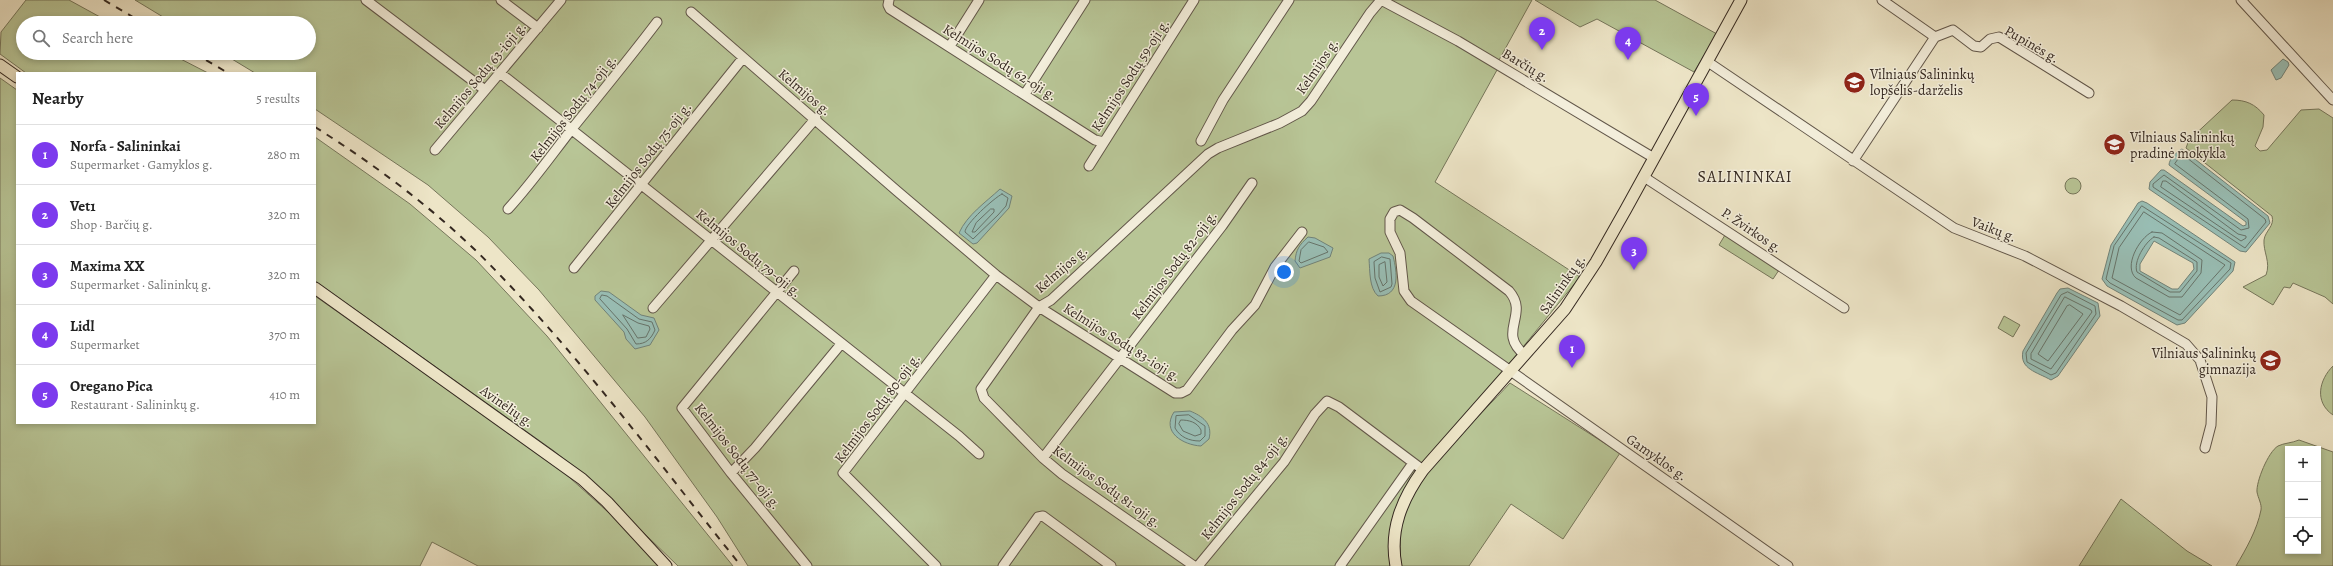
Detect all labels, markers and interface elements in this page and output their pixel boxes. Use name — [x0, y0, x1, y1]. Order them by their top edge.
street label: Kelmijos Sodų 59-oji g. — [1087, 15, 1174, 135]
search box — [16, 16, 316, 60]
pin: 2 — [1529, 17, 1555, 50]
street label: Kelmijos Sodų 63-ioji g. — [430, 18, 531, 133]
street label: Kelmijos Sodų 62-oji g. — [939, 20, 1060, 105]
street label: Pupinės g. — [2001, 21, 2063, 68]
icon: search — [30, 27, 52, 49]
pin: 4 — [1615, 27, 1641, 60]
text: Search here — [62, 28, 133, 48]
street label: Kelmijos g. — [1292, 35, 1343, 98]
street label: Barčių g. — [1499, 44, 1553, 87]
street label: Kelmijos Sodų 74-oji g. — [526, 51, 621, 166]
street label: Kelmijos g. — [774, 65, 835, 120]
place label: Vilniaus Salininkų lopšelis-darželis — [1869, 65, 1975, 100]
school or university icon: Vilniaus Salininkų lopšelis-darželis — [1841, 69, 1867, 95]
pin: 5 — [1683, 83, 1709, 116]
text: Nearby — [32, 87, 83, 110]
text: 5 results — [256, 90, 300, 107]
street label: Kelmijos Sodų 75-oji g. — [601, 98, 696, 212]
place label: Vilniaus Salininkų pradinė mokykla — [2129, 128, 2235, 163]
school or university icon: Vilniaus Salininkų pradinė mokykla — [2102, 132, 2128, 158]
text: Norfa - Salininkai — [70, 136, 181, 156]
text: 1 — [43, 146, 47, 163]
text: 280 m — [267, 146, 300, 163]
text: Supermarket · Gamyklos g. — [70, 156, 213, 173]
district label: SALININKAI — [1697, 166, 1793, 188]
text: Vet1 — [70, 196, 96, 216]
street label: P. Žvirkos g. — [1718, 203, 1786, 258]
street label: Kelmijos Sodų 79-oji g. — [692, 205, 805, 302]
text: 2 — [42, 206, 48, 223]
text: 320 m — [268, 206, 300, 223]
street label: Kelmijos Sodų 82-oji g. — [1127, 207, 1222, 324]
street label: Vaikų g. — [1968, 212, 2019, 247]
text: Shop · Barčių g. — [70, 216, 153, 233]
pin: 3 — [1621, 237, 1647, 270]
street label: Kelmijos g. — [1031, 241, 1092, 297]
street label: Salininkų g. — [1535, 251, 1590, 318]
text: Maxima XX — [70, 256, 144, 276]
your location — [1274, 262, 1294, 282]
text: 3 — [42, 266, 48, 283]
text: 320 m — [268, 266, 300, 283]
text: Supermarket · Salininkų g. — [70, 276, 211, 293]
street label: Kelmijos Sodų 83-ioji g. — [1060, 299, 1184, 386]
text: Lidl — [70, 316, 94, 336]
text: 4 — [42, 326, 48, 343]
text: 370 m — [269, 326, 300, 343]
pin: 1 — [1559, 335, 1585, 368]
text: Supermarket — [70, 336, 140, 353]
place label: Vilniaus Salininkų gimnazija — [2151, 344, 2256, 379]
school or university icon: Vilniaus Salininkų gimnazija — [2258, 348, 2284, 374]
street label: Kelmijos Sodų 80-oji g. — [830, 350, 925, 467]
text: Oregano Pica — [70, 376, 153, 396]
street label: Avinėlių g. — [475, 381, 537, 432]
text: 5 — [42, 386, 48, 403]
text: 410 m — [269, 386, 300, 403]
text: Restaurant · Salininkų g. — [70, 396, 200, 413]
street label: Kelmijos Sodų 77-oji g. — [690, 399, 785, 513]
street label: Kelmijos Sodų 84-oji g. — [1196, 429, 1292, 544]
street label: Gamyklos g. — [1622, 429, 1691, 485]
street label: Kelmijos Sodų 81-oji g. — [1049, 441, 1165, 532]
map controls — [2285, 446, 2321, 554]
button: + — [2285, 446, 2321, 482]
button: − — [2285, 482, 2321, 518]
button: locate — [2285, 518, 2321, 554]

